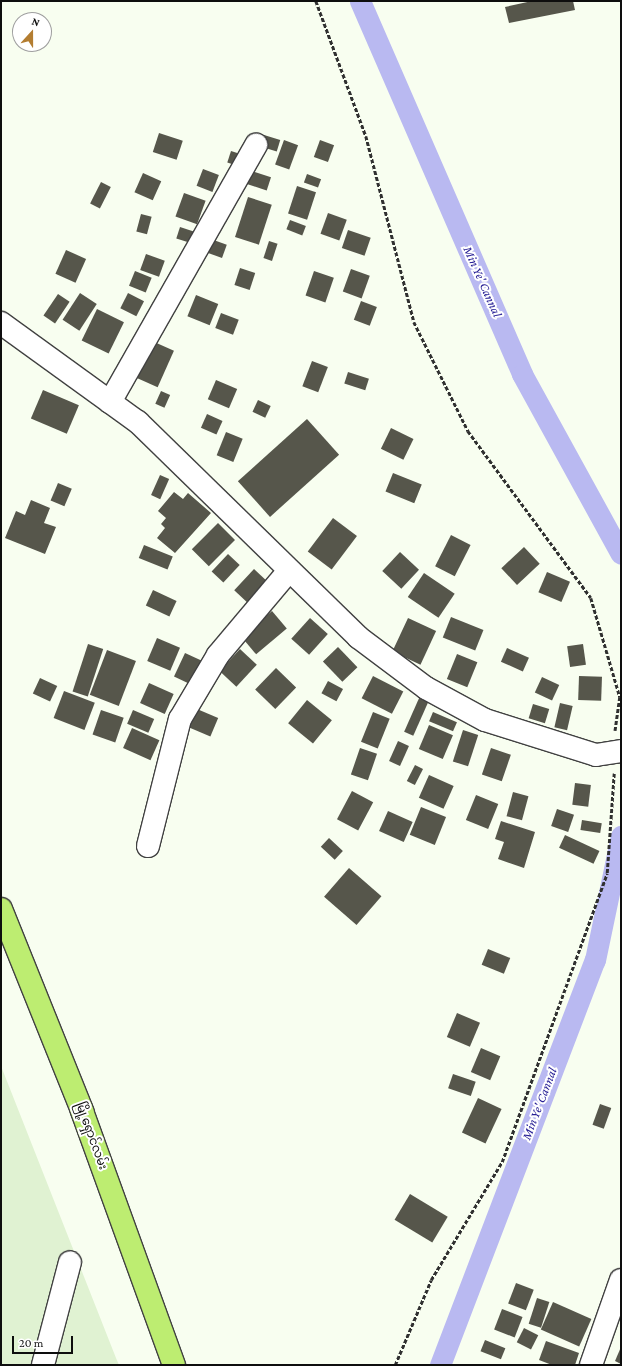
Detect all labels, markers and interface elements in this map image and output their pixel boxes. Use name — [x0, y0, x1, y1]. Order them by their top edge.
north arrow — [12, 12, 52, 52]
text: N — [30, 15, 42, 29]
water label: Min Ye' Cannal — [459, 244, 505, 320]
water label: Min Ye' Cannal — [519, 1066, 561, 1142]
street label: မြို့ရှောင်လမ်း — [72, 1100, 110, 1172]
scale bar — [14, 1328, 75, 1354]
text: 20 m — [19, 1336, 43, 1350]

